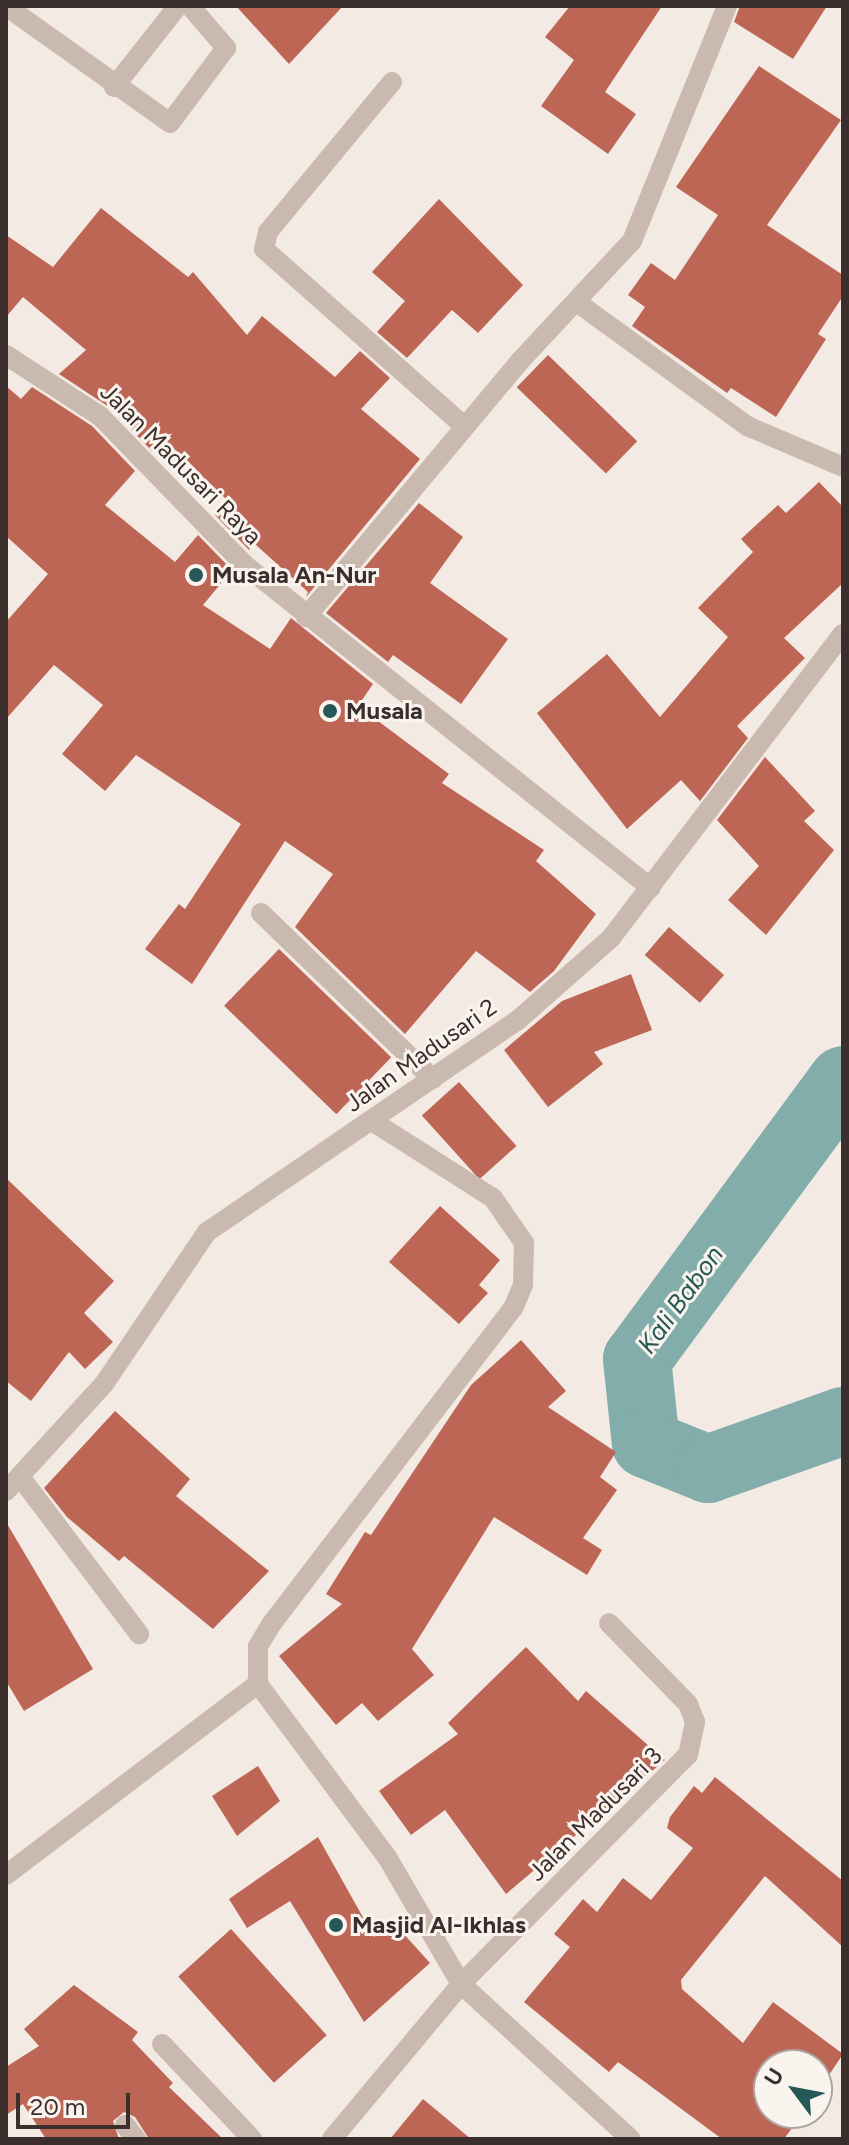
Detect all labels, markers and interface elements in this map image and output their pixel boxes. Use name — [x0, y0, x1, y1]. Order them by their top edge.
street label: Jalan Madusari Raya — [94, 377, 268, 551]
place label: Musala An-Nur — [212, 561, 376, 589]
marker: Musala An-Nur — [187, 566, 205, 584]
place label: Musala — [346, 697, 423, 725]
marker: Musala — [321, 702, 339, 720]
street label: Jalan Madusari 2 — [340, 992, 502, 1118]
water label: Kali Babon — [632, 1240, 730, 1360]
street label: Jalan Madusari 3 — [522, 1741, 668, 1887]
place label: Masjid Al-Ikhlas — [352, 1911, 526, 1939]
marker: Masjid Al-Ikhlas — [327, 1916, 345, 1934]
north arrow — [753, 2049, 833, 2129]
text: U — [758, 2063, 789, 2091]
scale bar — [20, 2077, 134, 2127]
text: 20 m — [30, 2092, 85, 2121]

